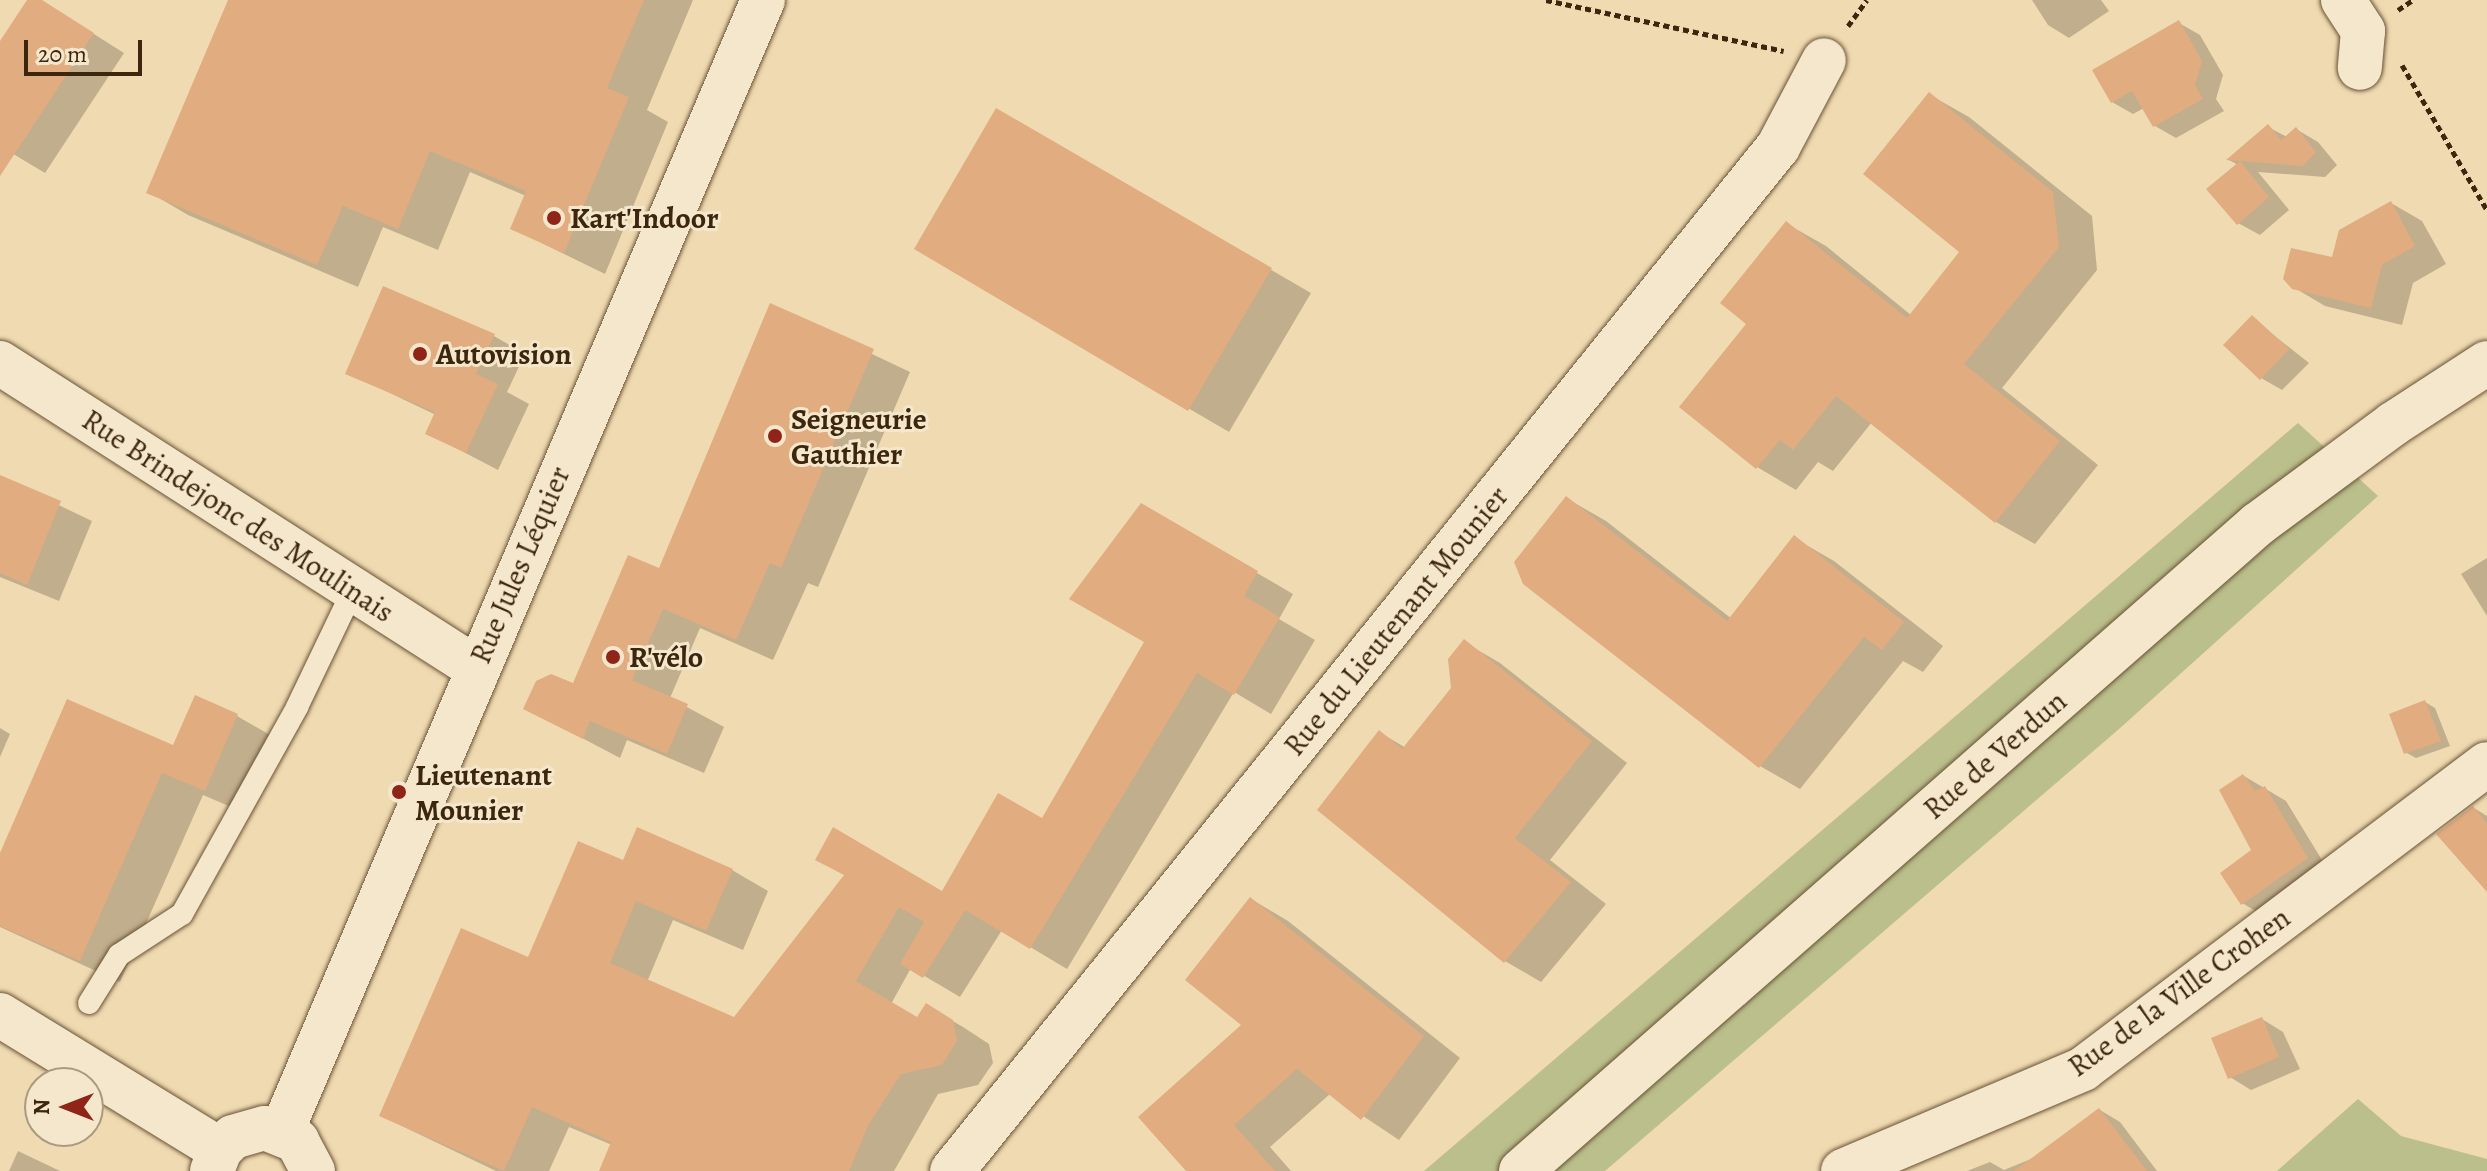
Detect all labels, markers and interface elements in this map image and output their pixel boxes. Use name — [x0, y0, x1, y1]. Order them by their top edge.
scale bar — [28, 24, 146, 74]
text: 20 m — [38, 38, 87, 70]
place label: Kart'Indoor — [570, 200, 719, 236]
marker: Kart'Indoor — [545, 209, 563, 227]
place label: Autovision — [436, 336, 572, 372]
marker: Autovision — [411, 345, 429, 363]
place label: Seigneurie Gauthier — [791, 401, 927, 472]
street label: Rue Brindejonc des Moulinais — [75, 402, 401, 630]
marker: Seigneurie Gauthier — [766, 427, 784, 445]
street label: Rue Jules Léquier — [462, 461, 578, 669]
street label: Rue du Lieutenant Mounier — [1276, 479, 1516, 763]
place label: R'vélo — [629, 639, 703, 675]
marker: R'vélo — [604, 648, 622, 666]
street label: Rue de Verdun — [1916, 683, 2074, 827]
place label: Lieutenant Mounier — [415, 757, 552, 828]
marker: Lieutenant Mounier — [390, 783, 408, 801]
street label: Rue de la Ville Crohen — [2061, 899, 2297, 1085]
north arrow — [24, 1067, 104, 1147]
text: N — [27, 1099, 57, 1115]

